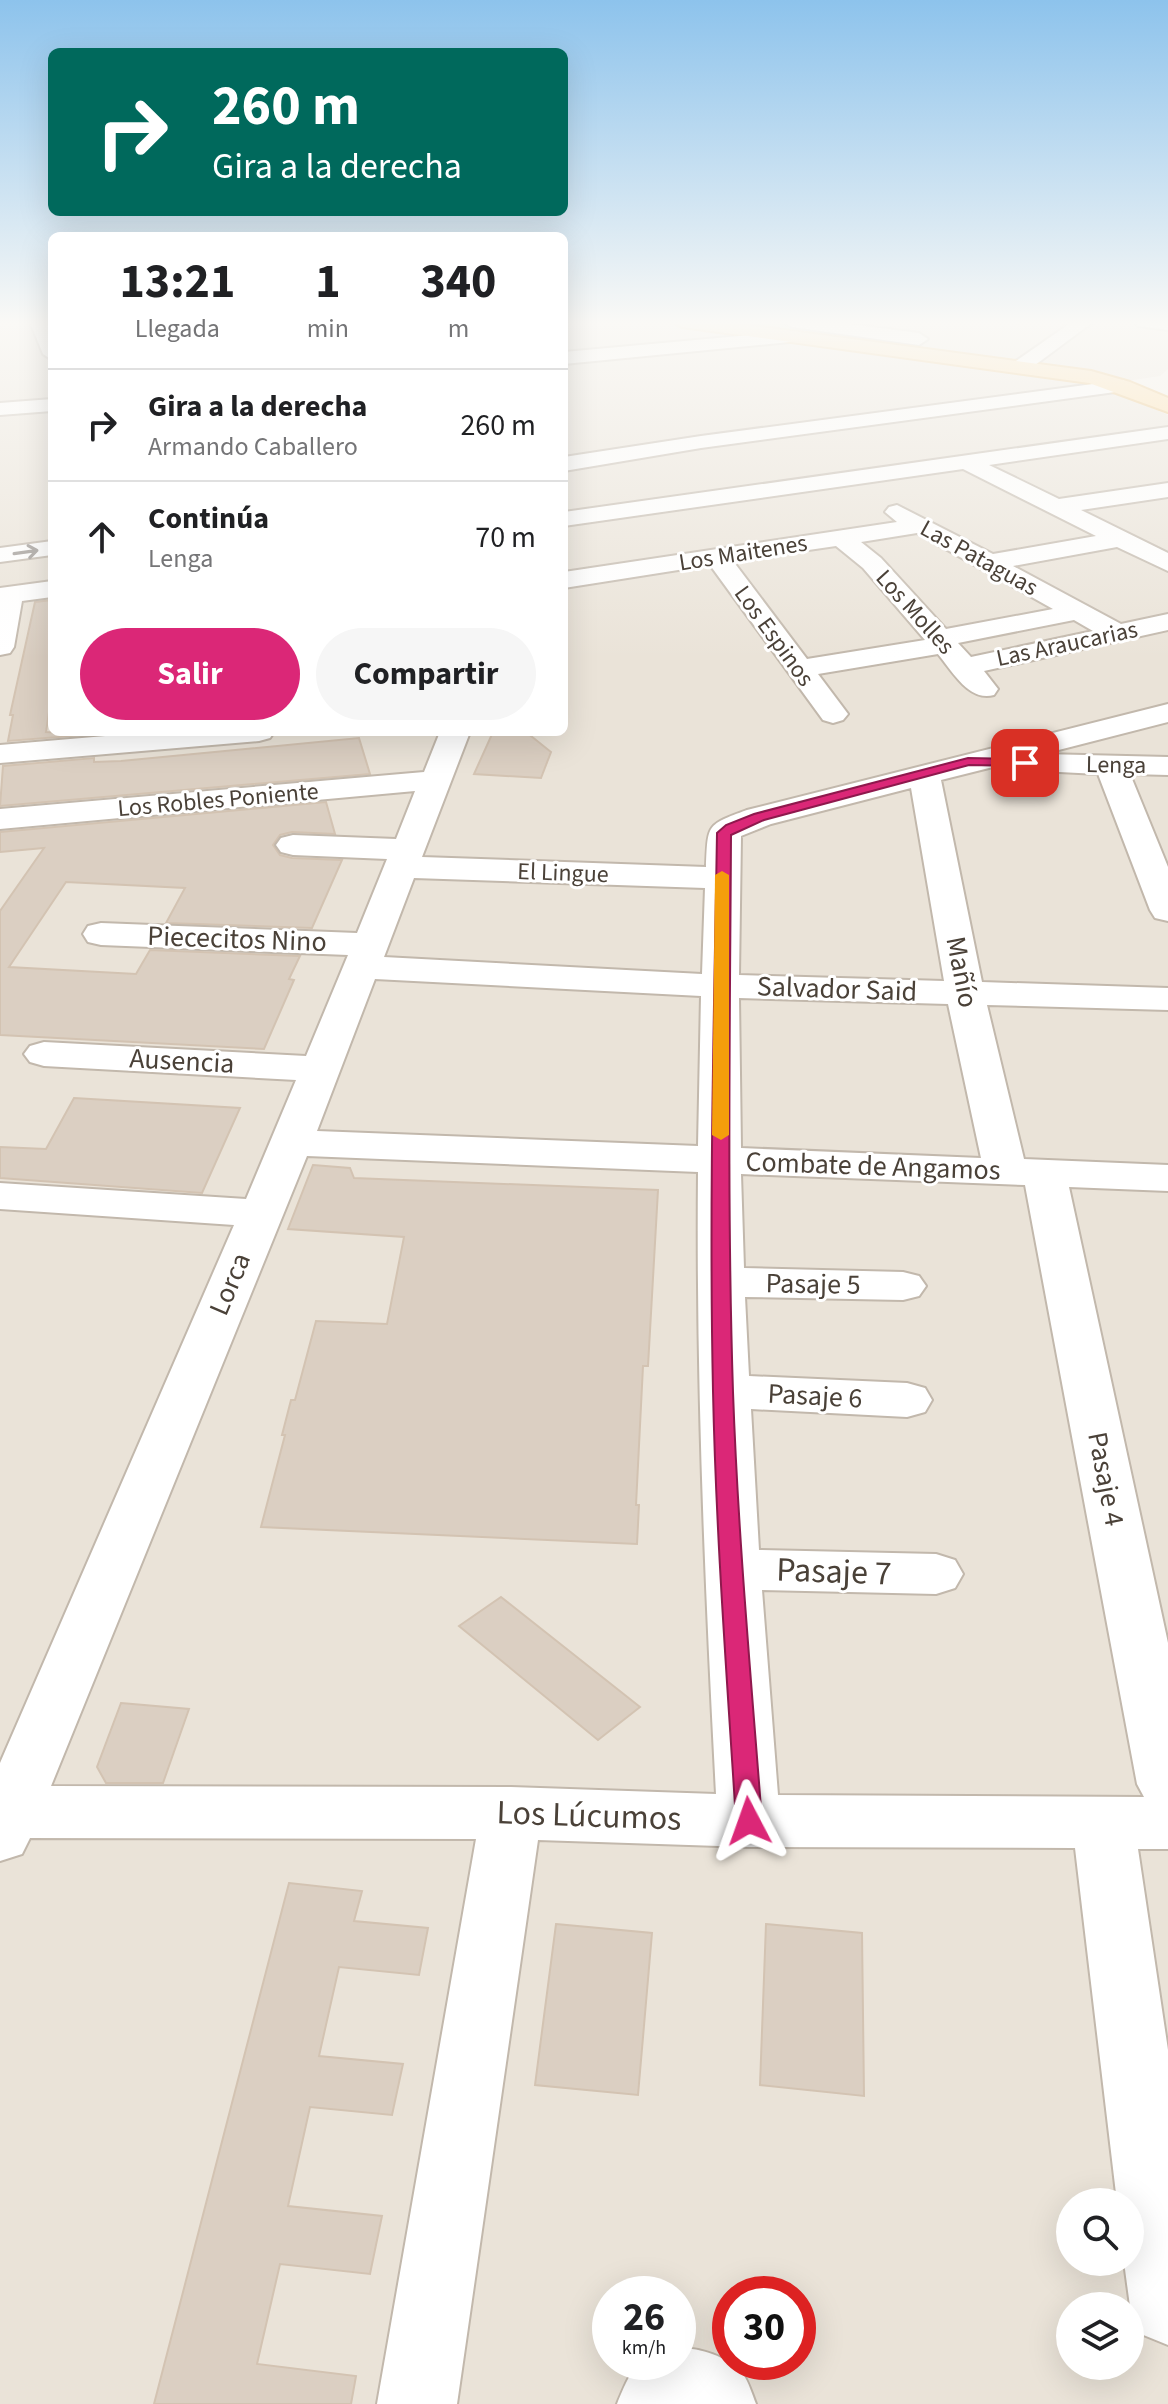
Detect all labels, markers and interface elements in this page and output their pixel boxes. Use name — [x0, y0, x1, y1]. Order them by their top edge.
text: 260 m — [212, 67, 360, 146]
icon: right — [80, 80, 184, 184]
text: Gira a la derecha — [212, 141, 462, 192]
text: 13:21 — [119, 248, 235, 316]
text: 1 — [315, 248, 341, 316]
text: 340 — [420, 248, 496, 316]
text: Llegada — [135, 310, 220, 347]
text: min — [307, 310, 349, 347]
text: m — [448, 310, 469, 347]
text: Gira a la derecha — [148, 385, 367, 428]
icon: right — [80, 403, 124, 447]
text: 260 m — [460, 404, 536, 447]
text: Armando Caballero — [148, 428, 358, 465]
text: Continúa — [148, 497, 269, 540]
street label: Las Pataguas — [914, 511, 1044, 605]
icon: ahead — [80, 515, 124, 559]
text: 70 m — [475, 516, 536, 559]
street label: Los Maitenes — [676, 526, 810, 580]
text: Lenga — [148, 540, 213, 577]
one-way arrow — [13, 544, 38, 559]
street label: Los Molles — [867, 562, 963, 662]
street label: Los Espinos — [725, 578, 823, 694]
street label: Las Araucarias — [993, 612, 1141, 676]
button: Salir — [80, 628, 300, 720]
button: Compartir — [316, 628, 536, 720]
pin — [991, 729, 1059, 797]
icon: arrive — [1003, 741, 1047, 785]
street label: Lenga — [1086, 747, 1146, 783]
street label: Los Robles Poniente — [116, 774, 320, 826]
street label: El Lingue — [517, 854, 609, 892]
street label: Piececitos Nino — [147, 916, 327, 962]
street label: Mañío — [936, 933, 988, 1011]
street label: Salvador Said — [756, 966, 918, 1012]
street label: Ausencia — [129, 1038, 235, 1084]
street label: Combate de Angamos — [745, 1142, 1001, 1190]
street label: Lorca — [199, 1246, 261, 1322]
street label: Pasaje 5 — [765, 1263, 861, 1305]
street label: Pasaje 6 — [767, 1374, 863, 1418]
street label: Pasaje 4 — [1077, 1429, 1135, 1529]
street label: Pasaje 7 — [776, 1546, 892, 1598]
position arrow — [707, 1779, 791, 1863]
street label: Los Lúcumos — [496, 1788, 682, 1844]
map controls — [1056, 2188, 1144, 2380]
button: search — [1056, 2188, 1144, 2276]
speed limit sign: 30 — [712, 2276, 816, 2380]
text: 26 — [623, 2289, 665, 2346]
button: layers — [1056, 2292, 1144, 2380]
text: km/h — [622, 2334, 666, 2362]

